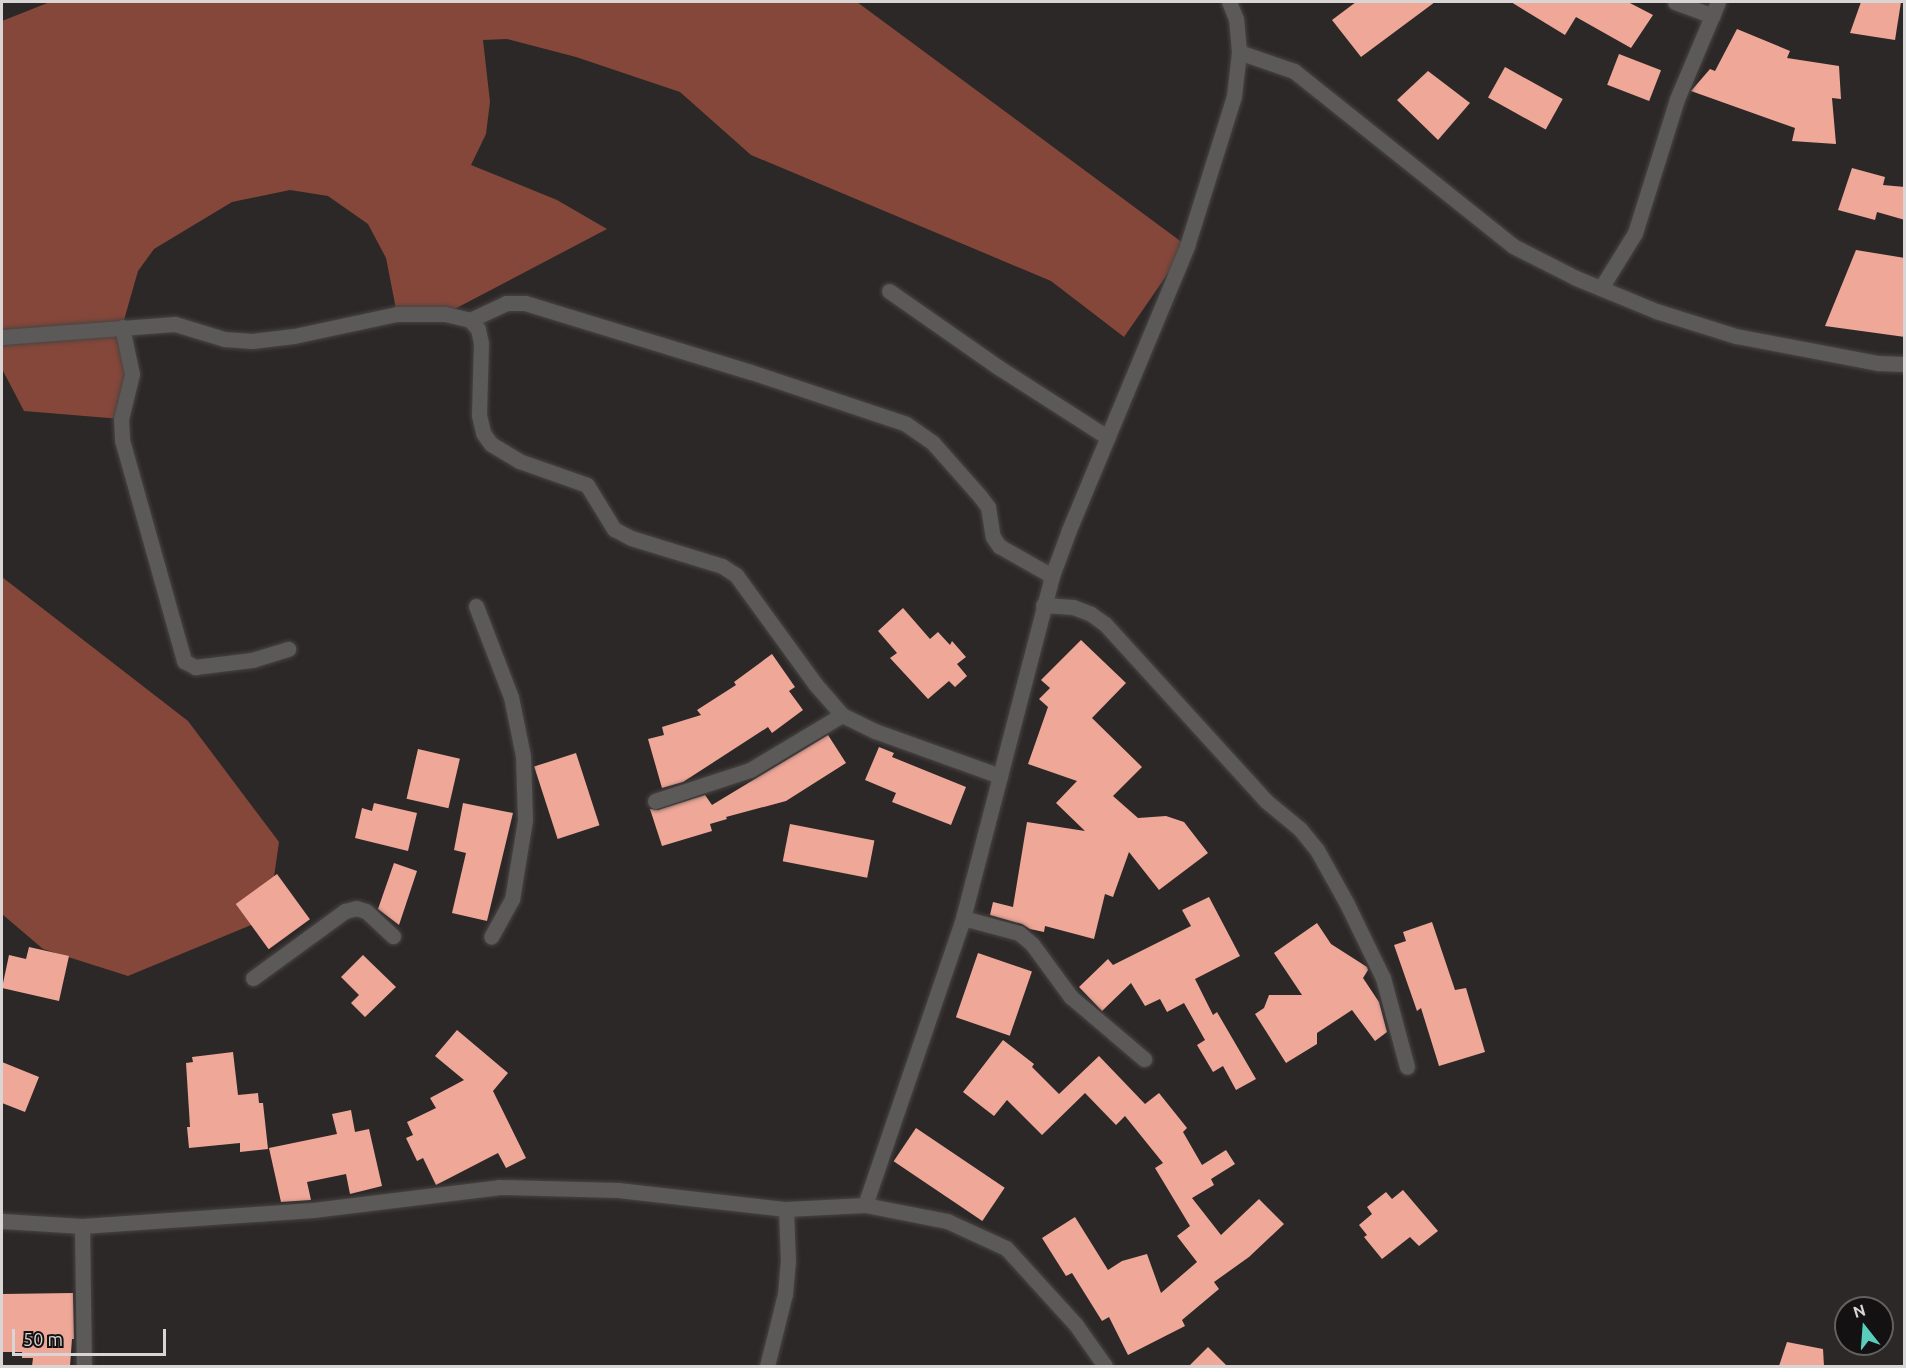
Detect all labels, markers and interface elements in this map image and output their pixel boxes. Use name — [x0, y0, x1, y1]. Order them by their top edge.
north arrow — [1834, 1296, 1894, 1356]
text: N — [1851, 1300, 1868, 1321]
scale bar — [15, 1317, 170, 1355]
text: 50 m — [23, 1329, 63, 1349]

